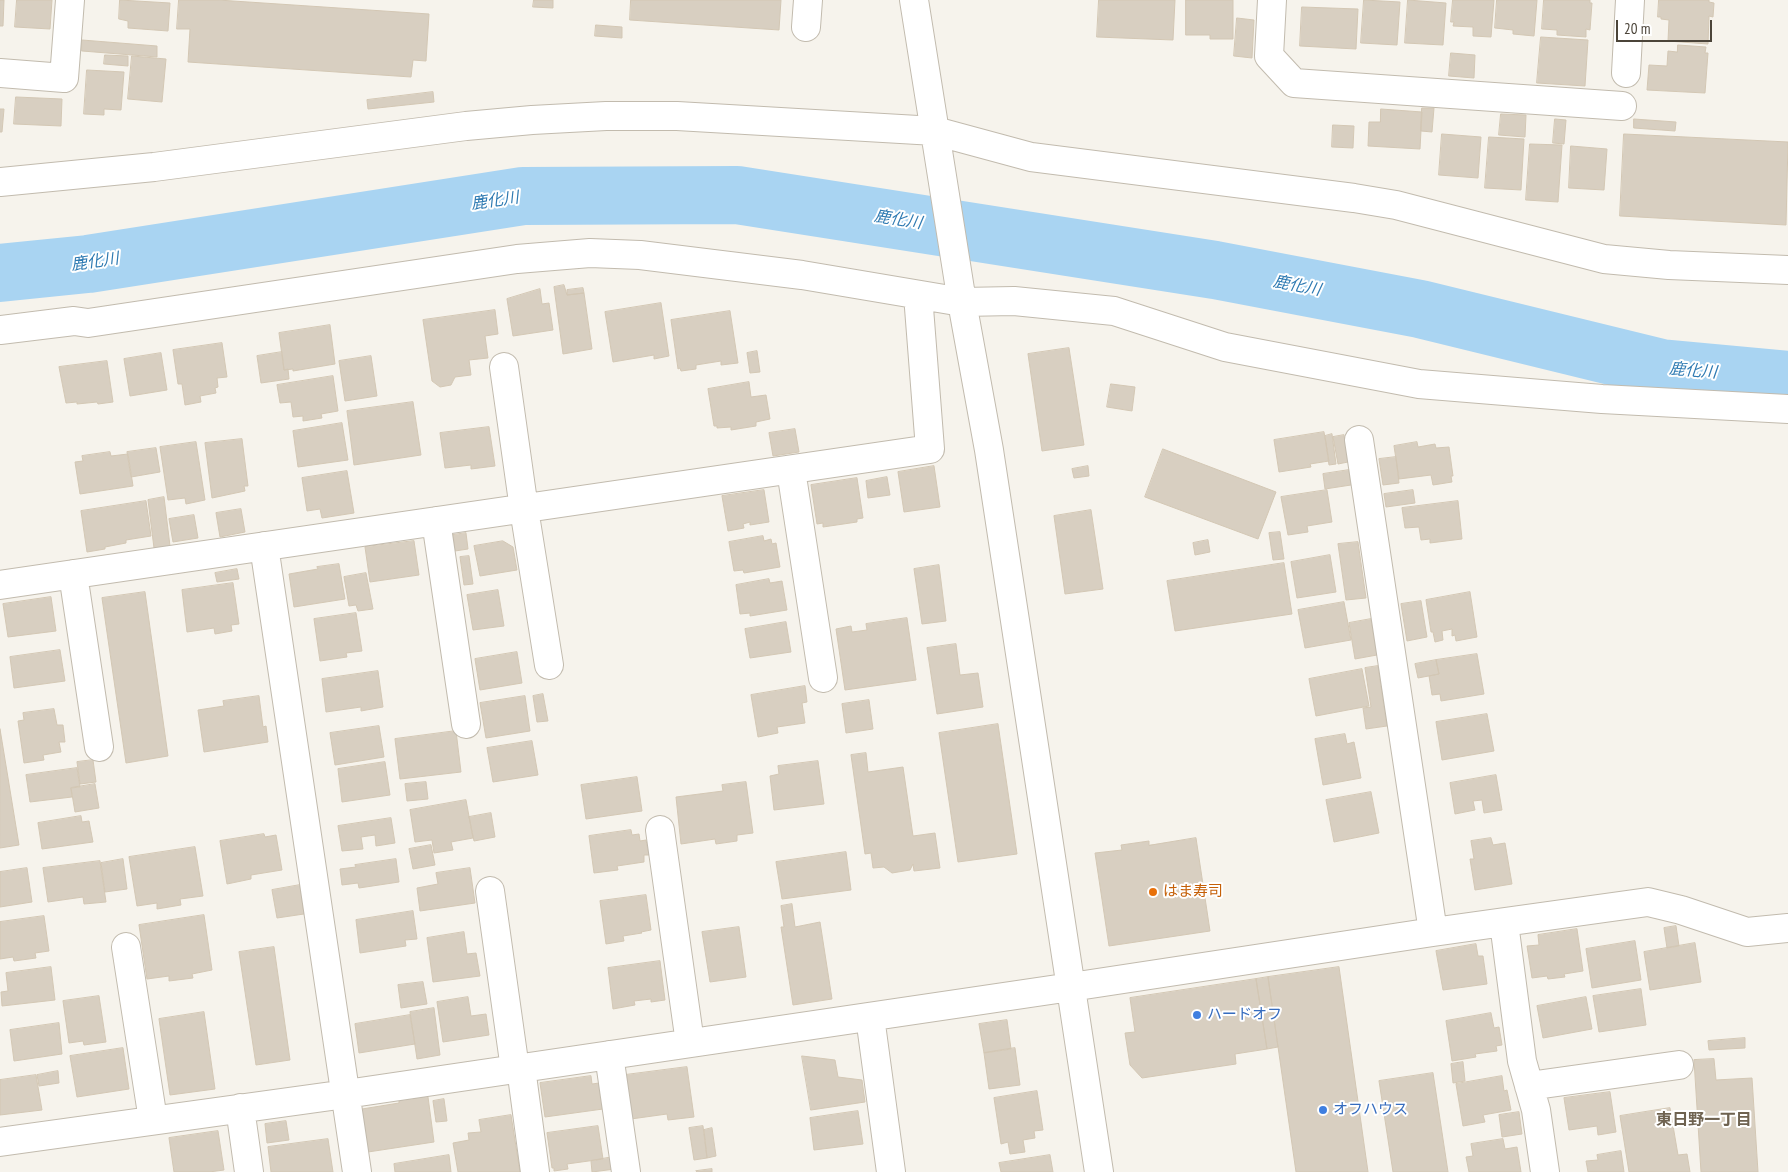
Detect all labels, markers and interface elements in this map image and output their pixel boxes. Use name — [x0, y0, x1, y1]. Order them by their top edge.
scale bar — [1618, 10, 1714, 42]
text: 20 m — [1624, 19, 1650, 38]
water label: 鹿化川 — [470, 188, 520, 214]
water label: 鹿化川 — [873, 207, 923, 233]
water label: 鹿化川 — [70, 249, 120, 275]
water label: 鹿化川 — [1272, 272, 1322, 300]
water label: 鹿化川 — [1668, 359, 1718, 383]
place label: はま寿司 — [1163, 883, 1223, 901]
marker: はま寿司 — [1147, 886, 1159, 898]
place label: ハードオフ — [1207, 1006, 1282, 1024]
marker: ハードオフ — [1191, 1009, 1203, 1021]
place label: オフハウス — [1333, 1101, 1408, 1119]
marker: オフハウス — [1317, 1104, 1329, 1116]
district label: 東日野一丁目 — [1656, 1110, 1752, 1130]

